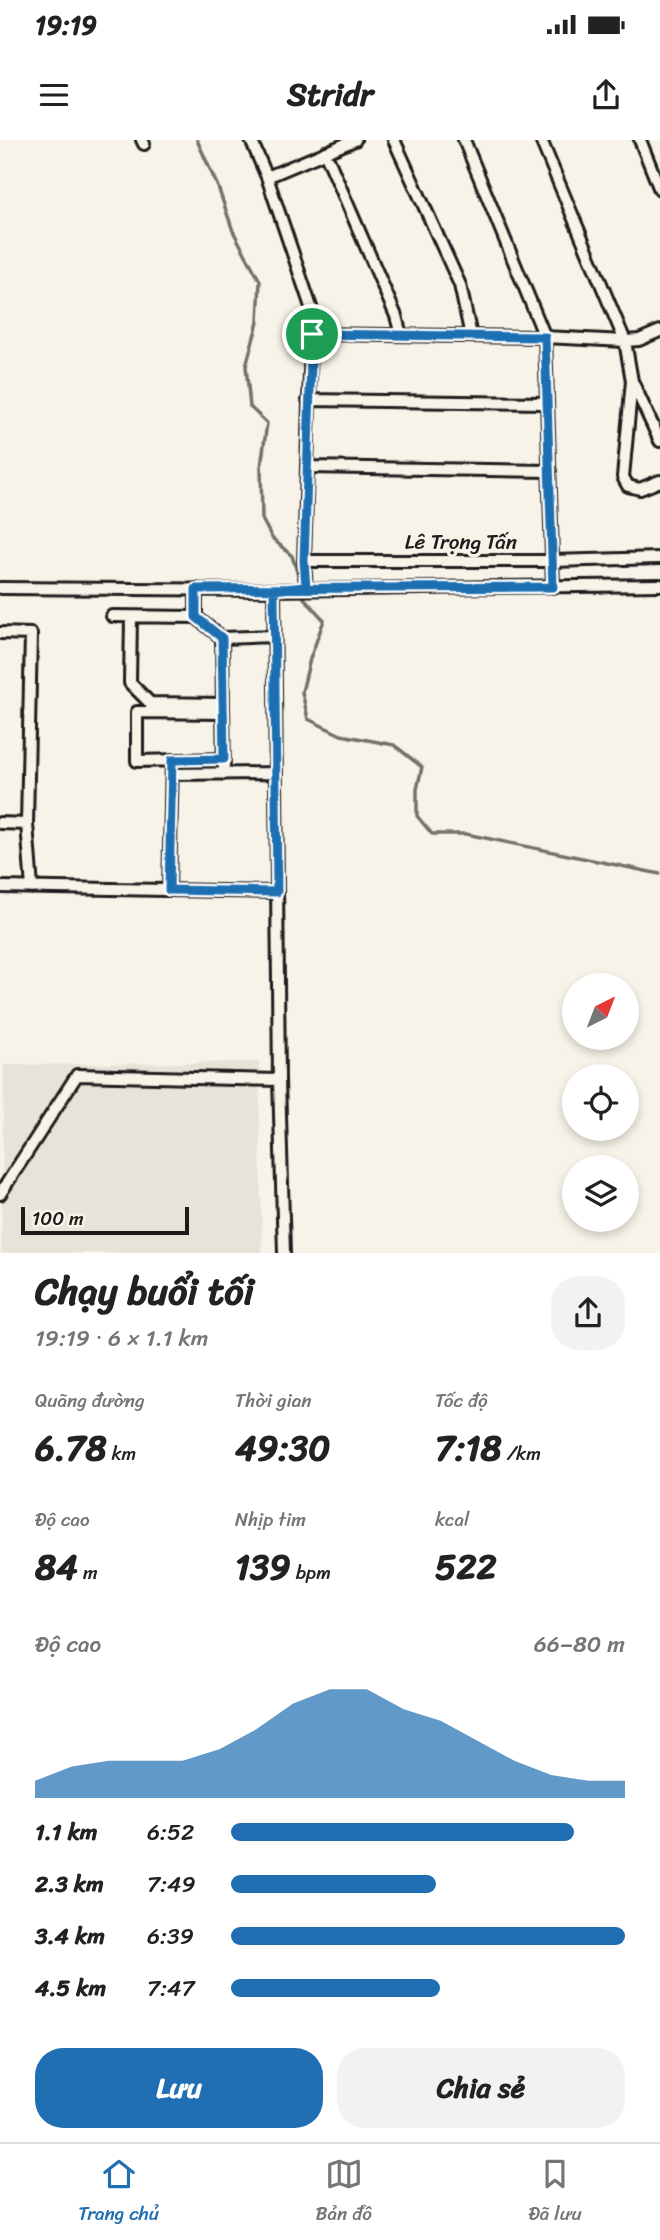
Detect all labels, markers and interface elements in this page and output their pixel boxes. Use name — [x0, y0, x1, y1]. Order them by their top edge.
text: 19:19 — [35, 2, 97, 48]
text: Stridr — [287, 66, 373, 123]
icon: menu — [35, 76, 73, 114]
icon: share — [587, 76, 625, 114]
pin — [282, 304, 342, 364]
icon: arrive — [293, 315, 331, 353]
street label: Lê Trọng Tấn — [405, 523, 517, 561]
north arrow — [562, 973, 639, 1050]
map controls — [562, 973, 639, 1232]
button: locate — [562, 1064, 639, 1141]
button: layers — [562, 1155, 639, 1232]
text: 100 m — [32, 1202, 84, 1235]
scale bar — [21, 1204, 189, 1236]
text: Chạy buổi tối — [35, 1258, 254, 1325]
button: share — [551, 1276, 625, 1350]
text: 19:19 · 6 × 1.1 km — [35, 1318, 208, 1359]
text: Quãng đường — [35, 1384, 145, 1417]
text: Thời gian — [235, 1384, 312, 1417]
text: Tốc độ — [435, 1384, 488, 1417]
text: 6.78 — [35, 1417, 107, 1479]
text: 49:30 — [235, 1417, 330, 1479]
text: 7:18 — [435, 1417, 502, 1479]
text: km — [107, 1437, 136, 1470]
text: /km — [502, 1437, 541, 1470]
text: Độ cao — [35, 1503, 90, 1536]
text: Nhịp tim — [235, 1503, 306, 1536]
text: kcal — [435, 1503, 470, 1536]
text: 84 — [35, 1536, 78, 1598]
text: 139 — [235, 1536, 291, 1598]
text: 522 — [435, 1536, 497, 1598]
text: m — [78, 1556, 98, 1589]
text: bpm — [291, 1556, 331, 1589]
text: Độ cao — [35, 1624, 101, 1665]
text: 66–80 m — [534, 1624, 625, 1665]
text: 1.1 km — [35, 1812, 98, 1853]
text: 6:52 — [147, 1812, 194, 1853]
text: 2.3 km — [35, 1864, 104, 1905]
text: 7:49 — [147, 1864, 196, 1905]
text: 3.4 km — [35, 1916, 105, 1957]
text: 6:39 — [147, 1916, 194, 1957]
text: 4.5 km — [35, 1968, 106, 2009]
text: 7:47 — [147, 1968, 195, 2009]
button: Lưu — [35, 2048, 323, 2128]
button: Chia sẻ — [337, 2048, 625, 2128]
tab: Trang chủ — [78, 2155, 159, 2230]
tab: Bản đồ — [315, 2155, 372, 2230]
tab: Đã lưu — [528, 2155, 582, 2230]

